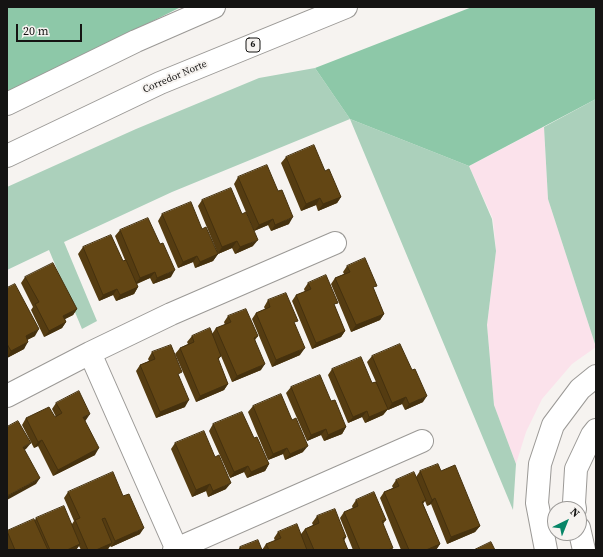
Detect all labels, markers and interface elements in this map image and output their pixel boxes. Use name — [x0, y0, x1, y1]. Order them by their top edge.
scale bar — [18, 16, 84, 42]
text: 20 m — [23, 23, 49, 39]
road number: 6 — [246, 38, 260, 52]
street label: Corredor Norte — [141, 58, 209, 96]
north arrow — [547, 501, 587, 541]
text: N — [567, 504, 583, 521]

